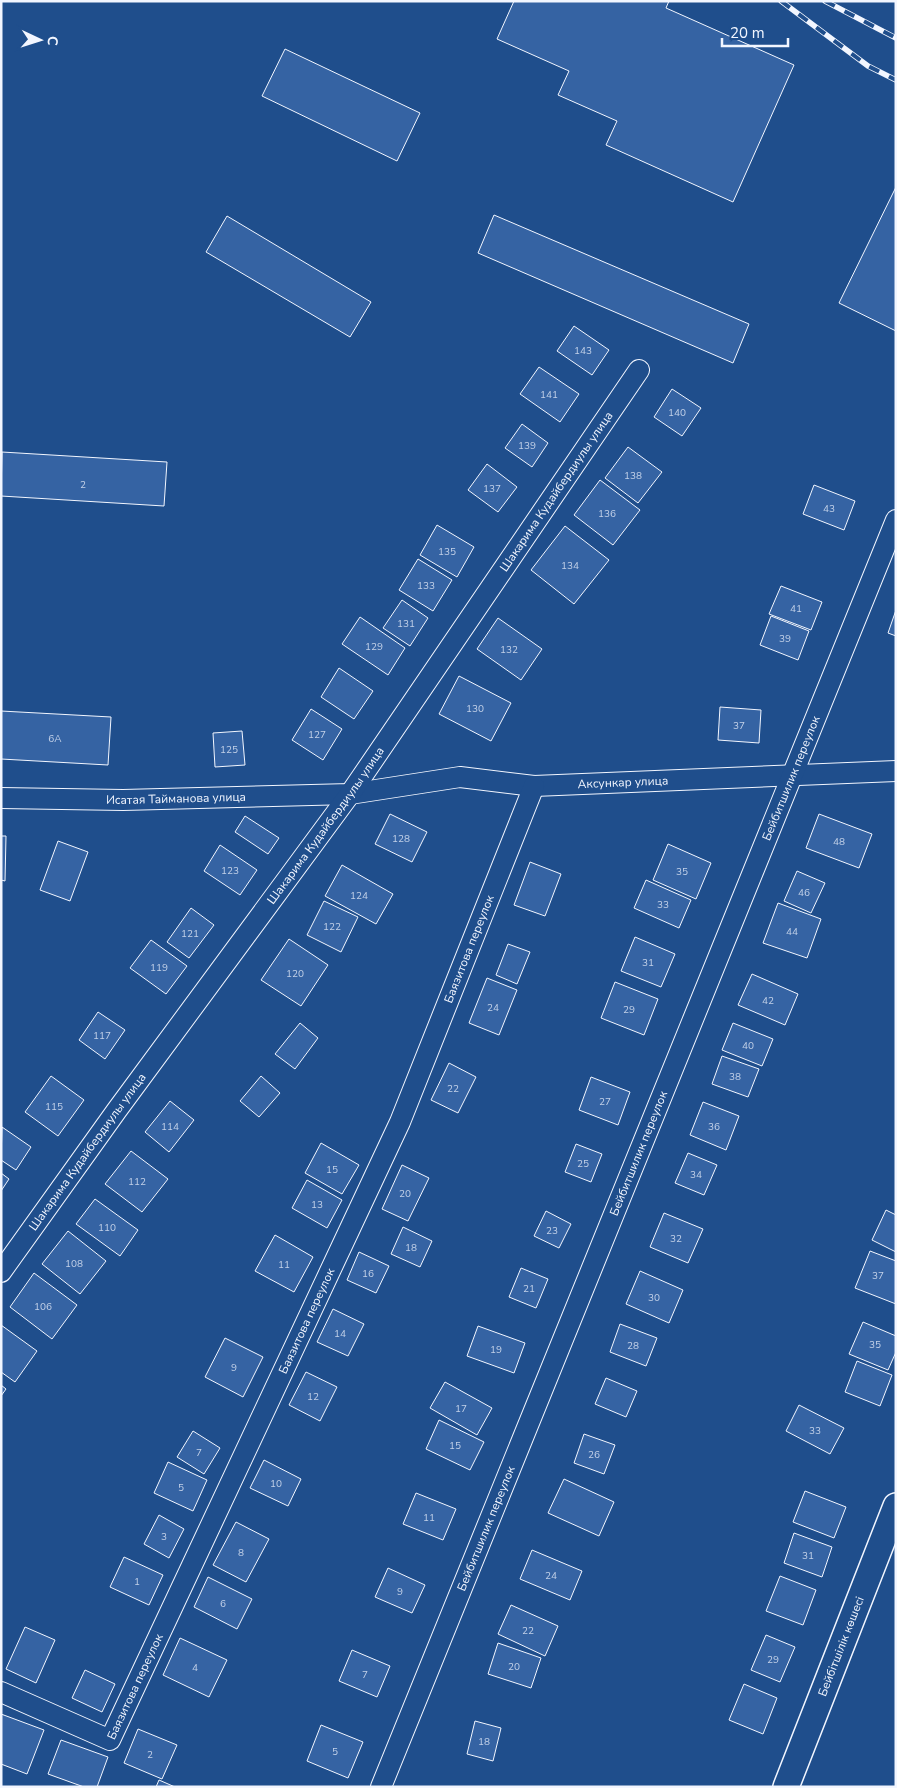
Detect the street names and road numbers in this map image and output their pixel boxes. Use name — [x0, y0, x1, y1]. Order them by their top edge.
street label: Шакарима Кудайбердиулы улица — [496, 408, 616, 575]
street label: Бейбитшилик переулок — [759, 713, 824, 843]
street label: Шакарима Кудайбердиулы улица — [263, 744, 388, 907]
street label: Аксункар улица — [577, 772, 669, 792]
street label: Исатая Тайманова улица — [106, 789, 246, 808]
street label: Баязитова переулок — [440, 892, 498, 1005]
street label: Шакарима Кудайбердиулы улица — [25, 1070, 150, 1234]
street label: Бейбитшилик переулок — [606, 1088, 671, 1218]
street label: Баязитова переулок — [275, 1265, 339, 1376]
street label: Бейбитшилик переулок — [454, 1463, 519, 1593]
street label: Бейбітшілік көшесі — [814, 1594, 868, 1699]
street label: Баязитова переулок — [103, 1631, 167, 1742]

